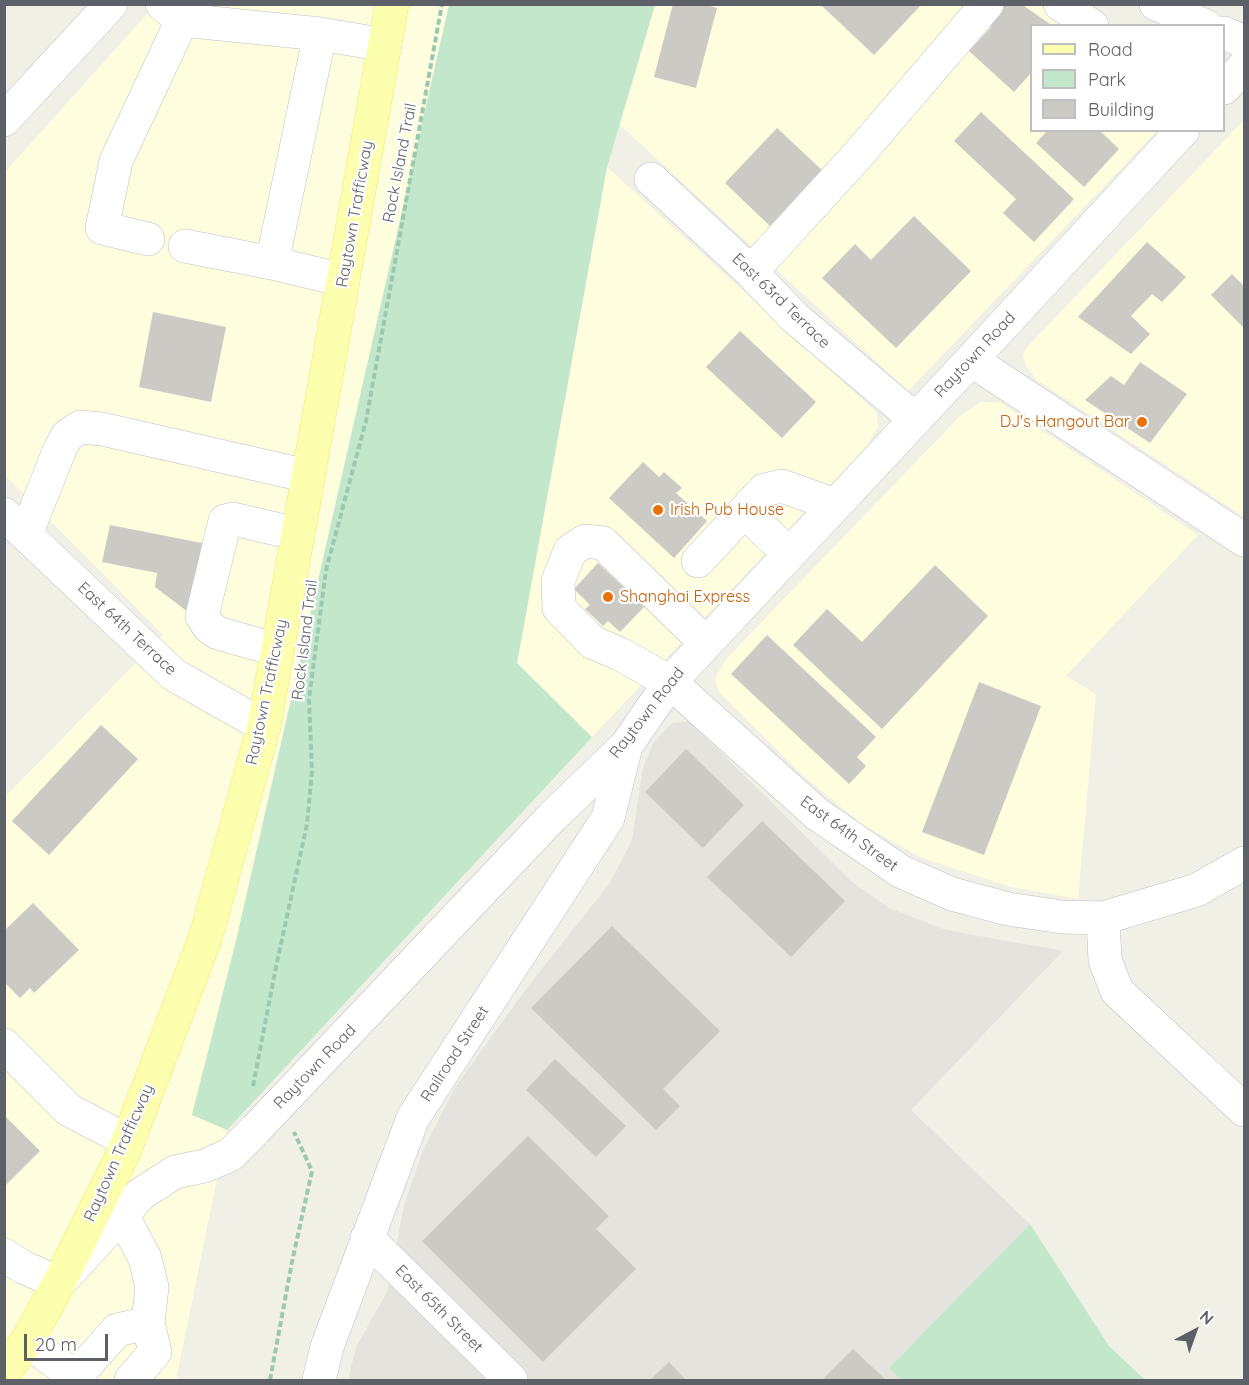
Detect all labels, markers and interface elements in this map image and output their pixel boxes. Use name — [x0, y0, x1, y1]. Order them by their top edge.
legend — [1030, 24, 1225, 132]
text: Road — [1088, 38, 1133, 61]
text: Park — [1088, 68, 1126, 91]
text: Building — [1088, 98, 1154, 121]
street label: Rock Island Trail — [379, 102, 421, 224]
street label: Raytown Trafficway — [333, 139, 377, 289]
street label: East 63rd Terrace — [728, 249, 834, 353]
street label: Raytown Road — [930, 308, 1020, 402]
place label: DJ's Hangout Bar — [1000, 412, 1130, 432]
marker: DJ's Hangout Bar — [1135, 415, 1149, 429]
place label: Irish Pub House — [670, 500, 784, 520]
marker: Irish Pub House — [651, 503, 665, 517]
street label: East 64th Terrace — [74, 578, 180, 680]
street label: Rock Island Trail — [288, 579, 322, 701]
place label: Shanghai Express — [620, 587, 750, 607]
marker: Shanghai Express — [601, 590, 615, 604]
street label: Raytown Trafficway — [242, 617, 292, 767]
street label: Raytown Road — [606, 664, 688, 762]
street label: East 64th Street — [796, 792, 902, 876]
street label: Railroad Street — [417, 1002, 493, 1106]
street label: Raytown Road — [270, 1021, 360, 1113]
street label: Raytown Trafficway — [80, 1081, 158, 1225]
street label: East 65th Street — [391, 1261, 487, 1357]
north arrow — [1165, 1301, 1225, 1361]
text: N — [1196, 1306, 1218, 1329]
scale bar — [27, 1322, 111, 1360]
text: 20 m — [35, 1333, 77, 1356]

